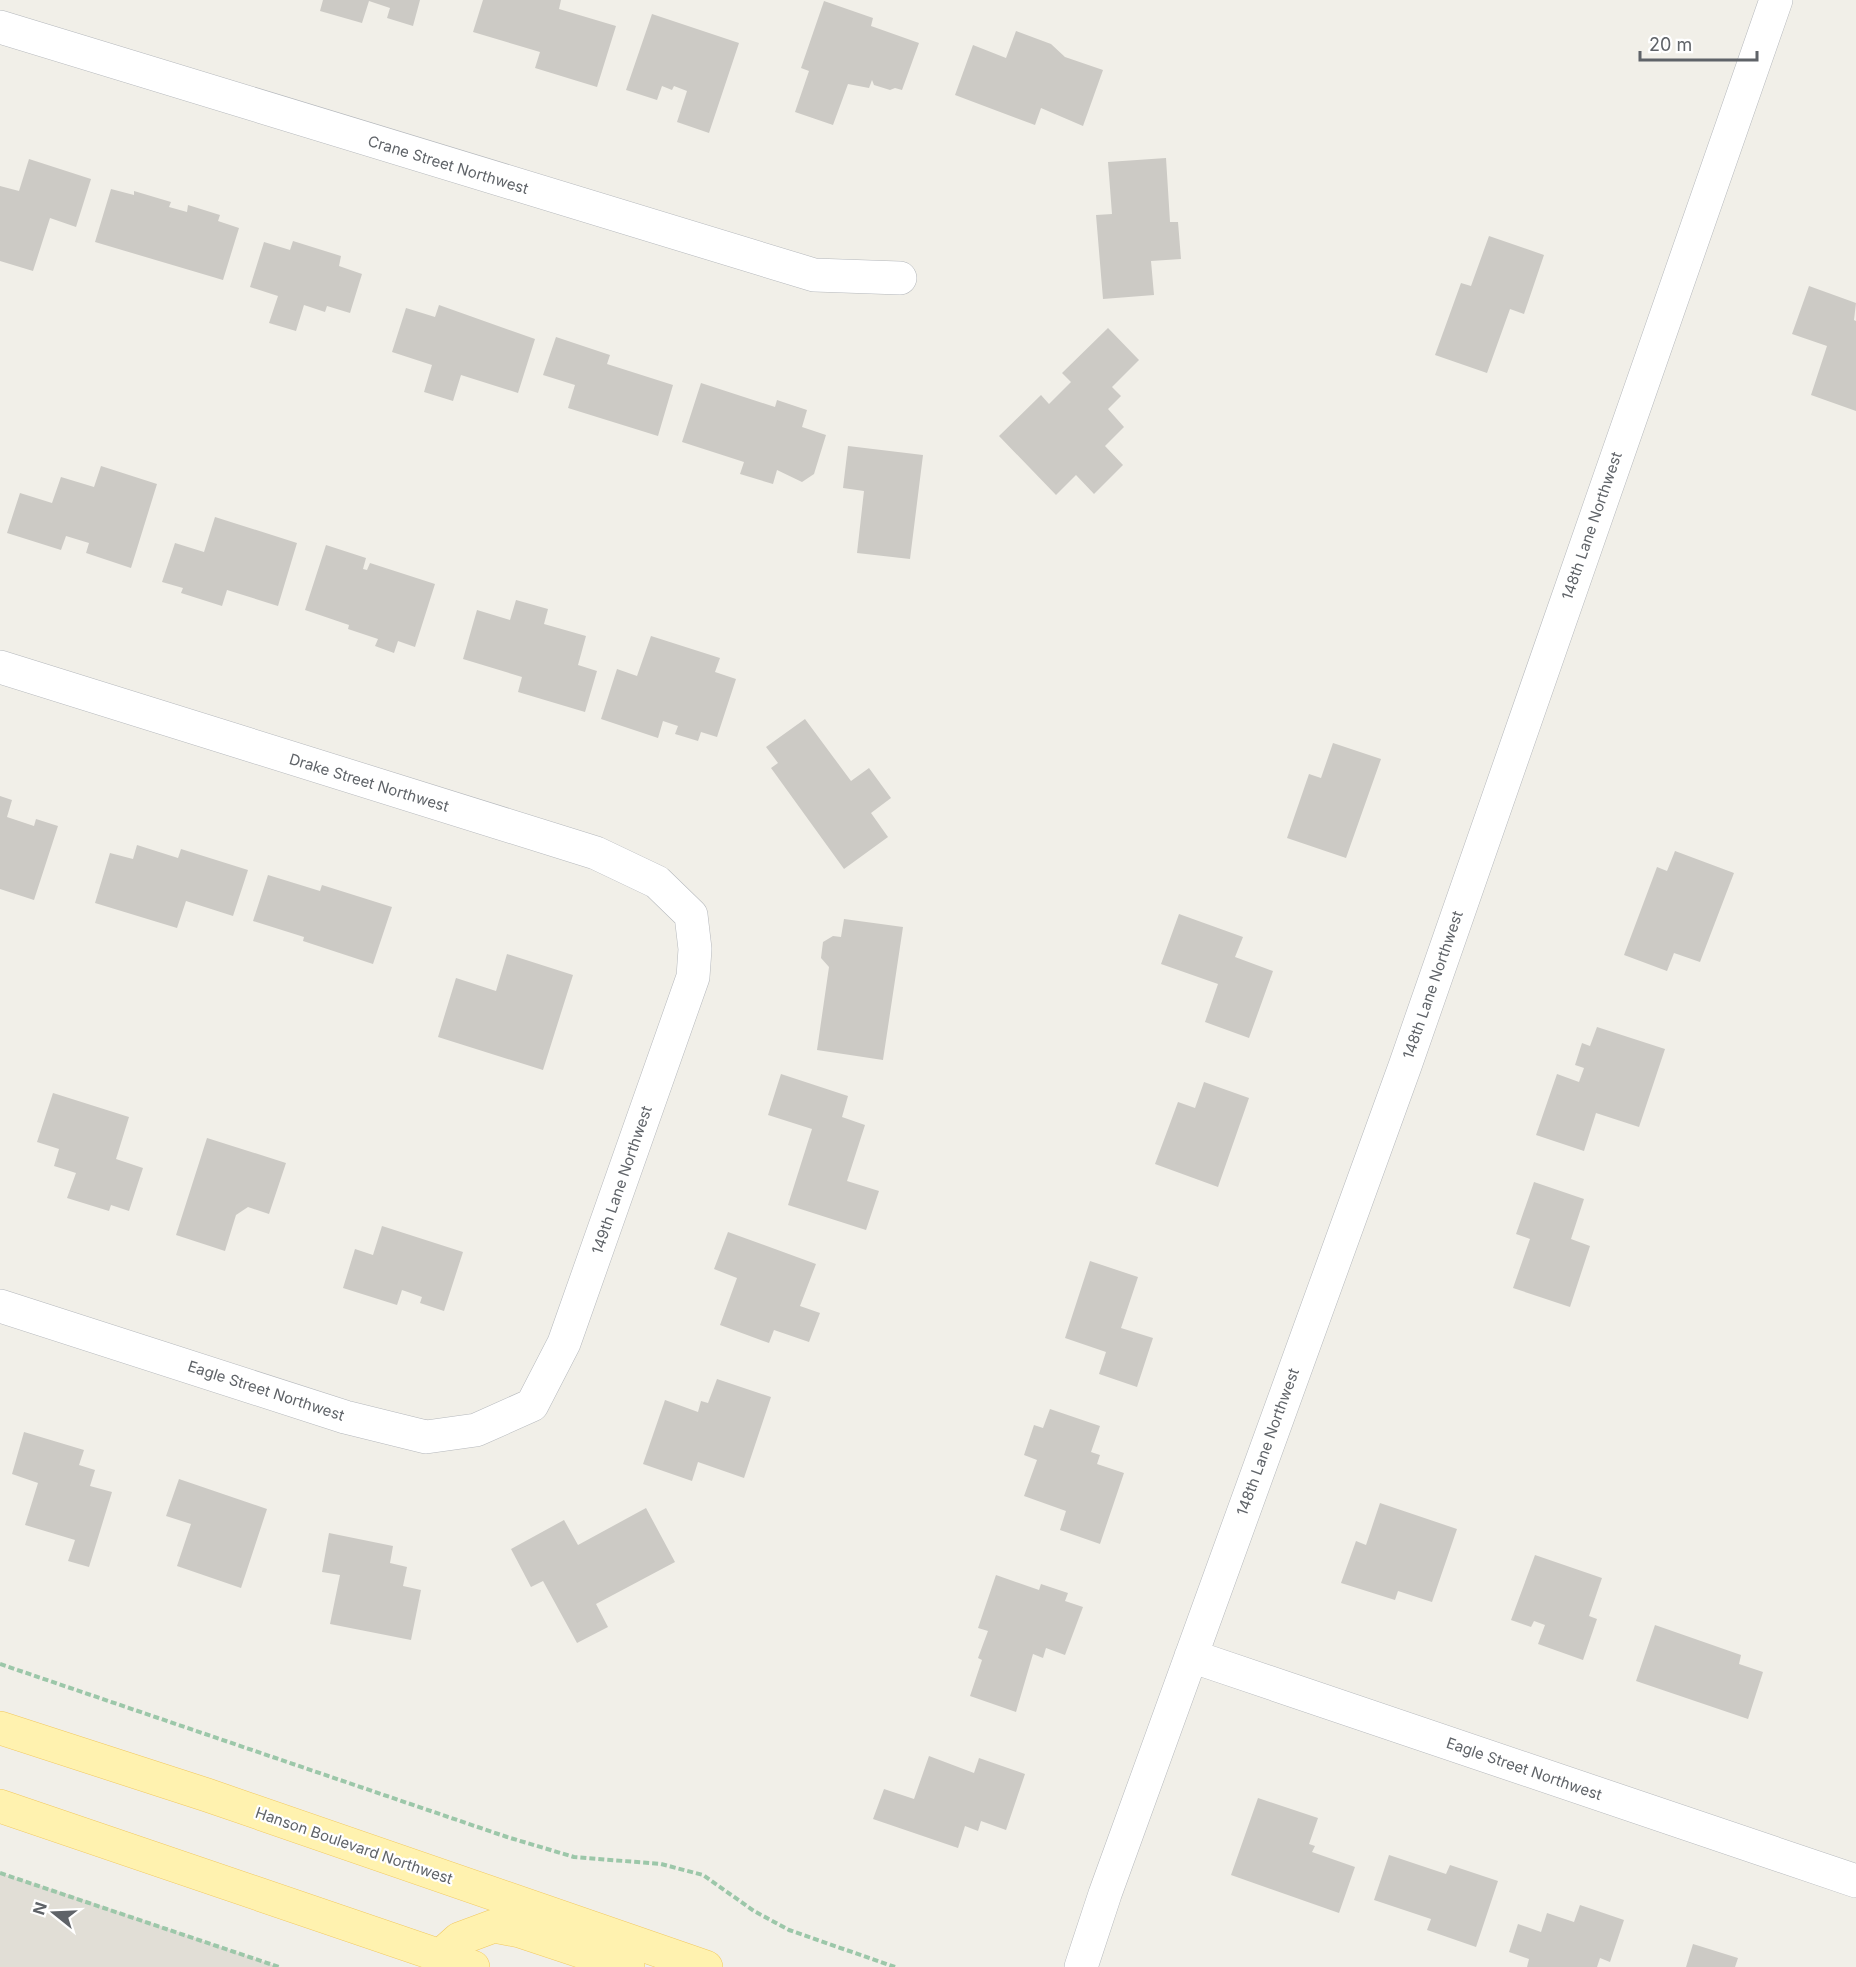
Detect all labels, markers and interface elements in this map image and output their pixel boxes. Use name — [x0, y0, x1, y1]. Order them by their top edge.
scale bar — [1640, 24, 1757, 62]
text: 20 m — [1649, 34, 1692, 55]
street label: Crane Street Northwest — [366, 131, 531, 198]
street label: 148th Lane Northwest — [1557, 449, 1626, 602]
street label: Drake Street Northwest — [287, 749, 451, 816]
street label: 148th Lane Northwest — [1398, 908, 1467, 1061]
street label: 149th Lane Northwest — [587, 1103, 656, 1256]
street label: Eagle Street Northwest — [186, 1356, 347, 1425]
street label: 148th Lane Northwest — [1232, 1366, 1303, 1518]
street label: Eagle Street Northwest — [1444, 1733, 1605, 1804]
street label: Hanson Boulevard Northwest — [253, 1803, 455, 1888]
north arrow — [24, 1883, 84, 1943]
text: N — [28, 1899, 51, 1917]

